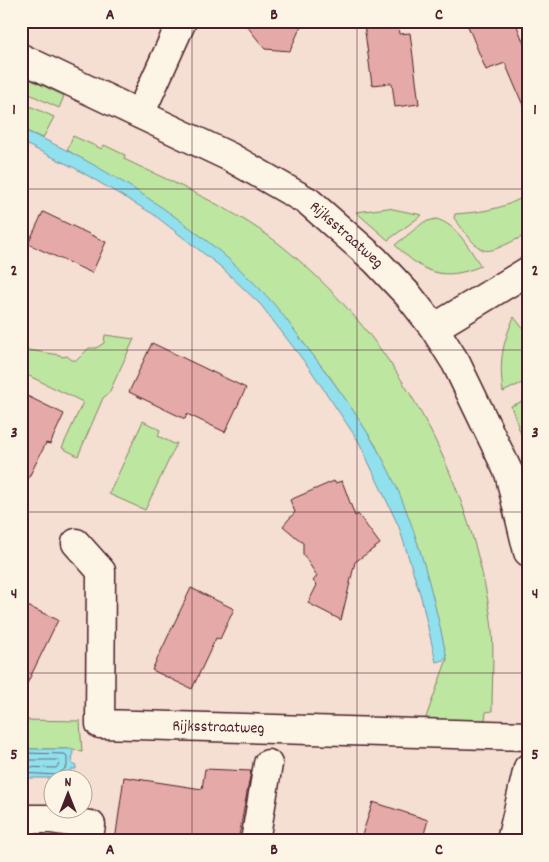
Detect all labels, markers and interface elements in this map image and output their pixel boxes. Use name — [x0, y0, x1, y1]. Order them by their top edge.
text: A — [106, 4, 115, 27]
text: B — [270, 4, 278, 27]
text: C — [435, 4, 443, 27]
text: 1 — [12, 99, 16, 122]
text: 1 — [533, 99, 537, 122]
street label: Rijksstraatweg — [304, 196, 389, 274]
text: 2 — [11, 260, 18, 283]
text: 2 — [532, 260, 539, 283]
text: 3 — [10, 422, 18, 445]
text: 3 — [531, 422, 539, 445]
text: 4 — [11, 583, 17, 606]
text: 4 — [532, 583, 538, 606]
street label: Rijksstraatweg — [172, 715, 265, 740]
text: 5 — [10, 744, 18, 767]
text: 5 — [531, 744, 539, 767]
north arrow — [42, 770, 92, 820]
text: N — [65, 773, 72, 793]
text: A — [106, 839, 115, 862]
text: B — [270, 839, 278, 862]
text: C — [435, 839, 443, 862]

